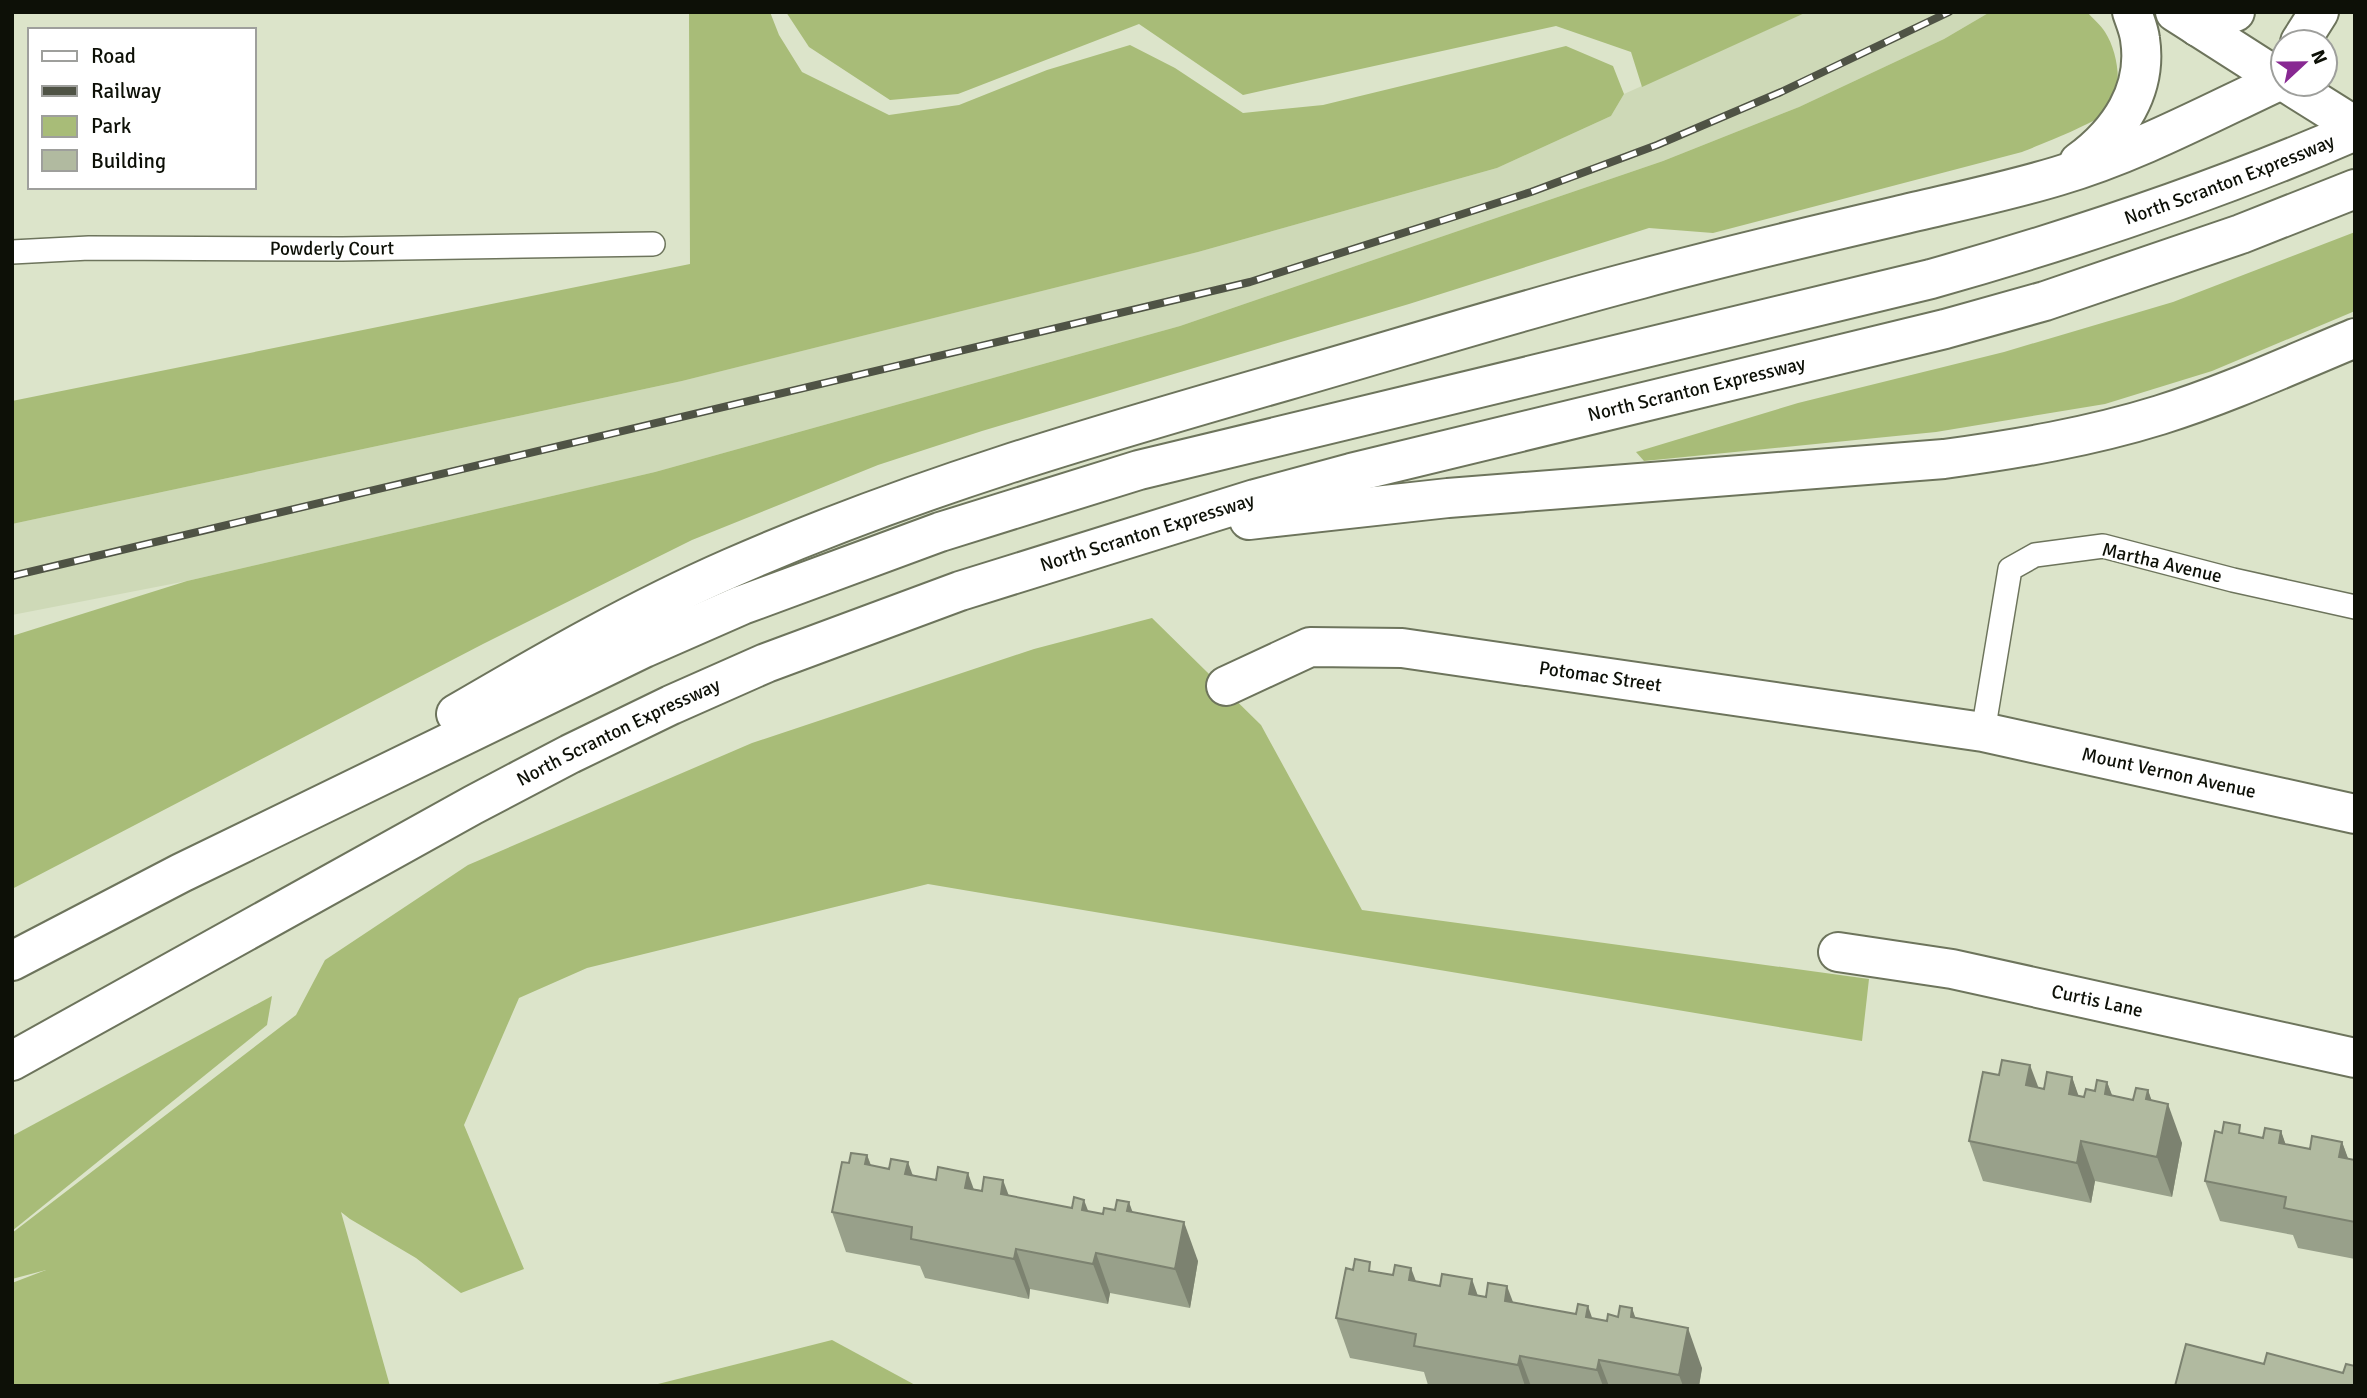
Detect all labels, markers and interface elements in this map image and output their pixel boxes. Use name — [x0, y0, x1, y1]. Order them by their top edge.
legend — [28, 28, 256, 189]
north arrow — [2269, 28, 2339, 98]
text: Road — [91, 43, 136, 69]
text: N — [2305, 46, 2332, 68]
text: Railway — [91, 78, 161, 104]
text: Park — [91, 113, 132, 139]
street label: North Scranton Expressway — [2121, 129, 2338, 231]
text: Building — [91, 148, 166, 174]
street label: Powderly Court — [270, 236, 395, 261]
street label: North Scranton Expressway — [1585, 351, 1808, 427]
street label: North Scranton Expressway — [1037, 488, 1257, 577]
street label: Martha Avenue — [2100, 538, 2224, 588]
street label: Potomac Street — [1537, 656, 1664, 697]
street label: North Scranton Expressway — [513, 673, 724, 792]
street label: Mount Vernon Avenue — [2080, 742, 2258, 804]
street label: Curtis Lane — [2049, 979, 2145, 1023]

